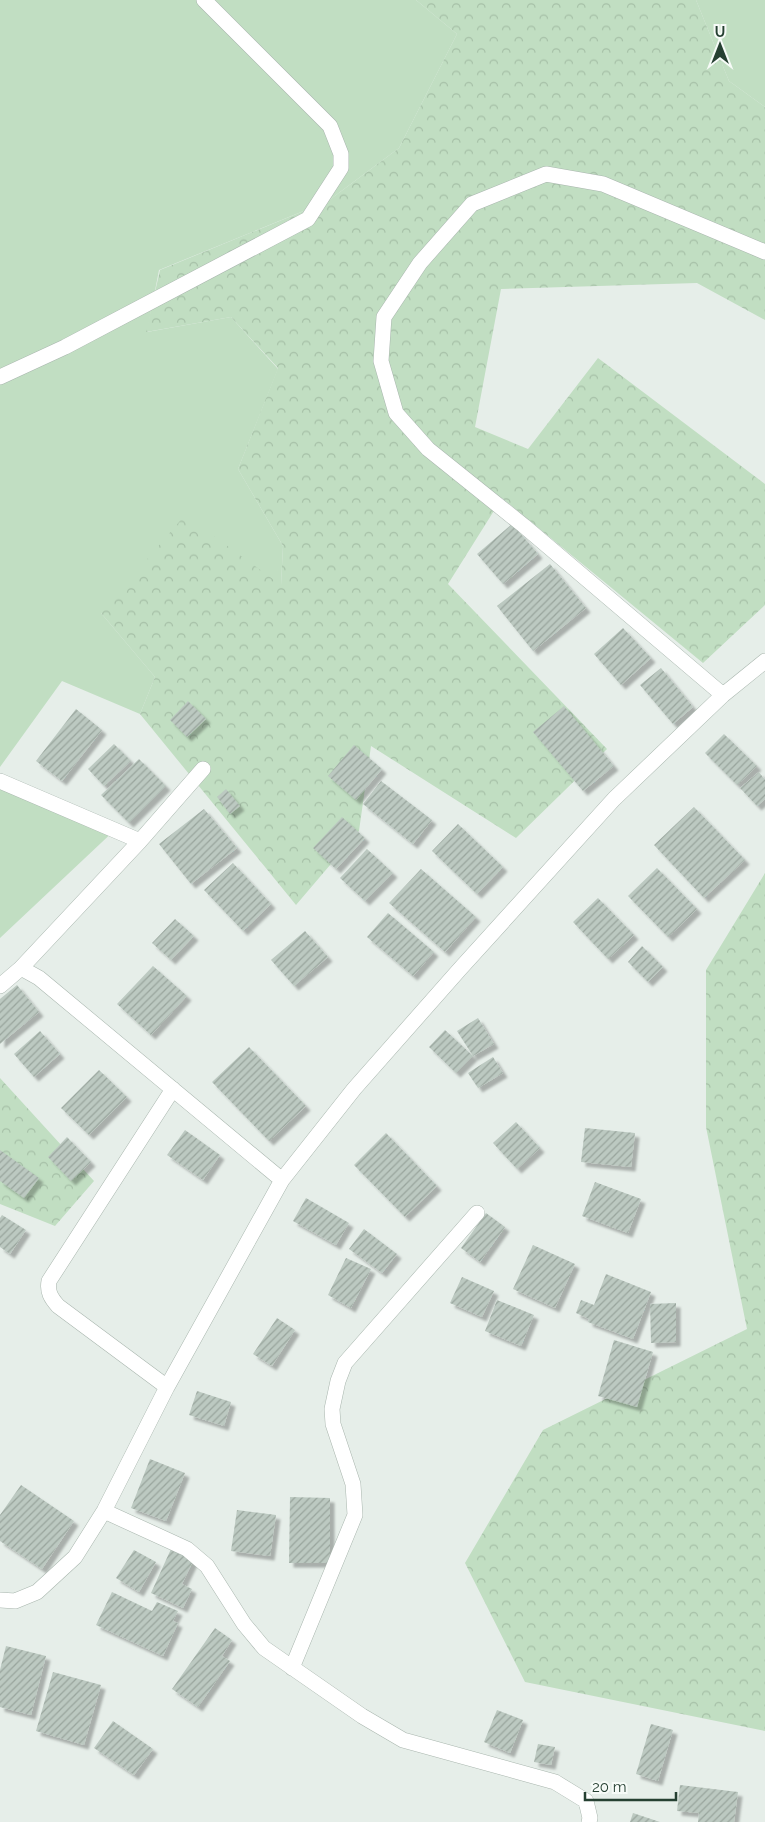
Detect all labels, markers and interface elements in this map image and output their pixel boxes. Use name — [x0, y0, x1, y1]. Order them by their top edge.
north arrow — [695, 20, 745, 70]
text: U — [715, 24, 725, 40]
scale bar — [585, 1770, 676, 1802]
text: 20 m — [592, 1778, 627, 1796]

